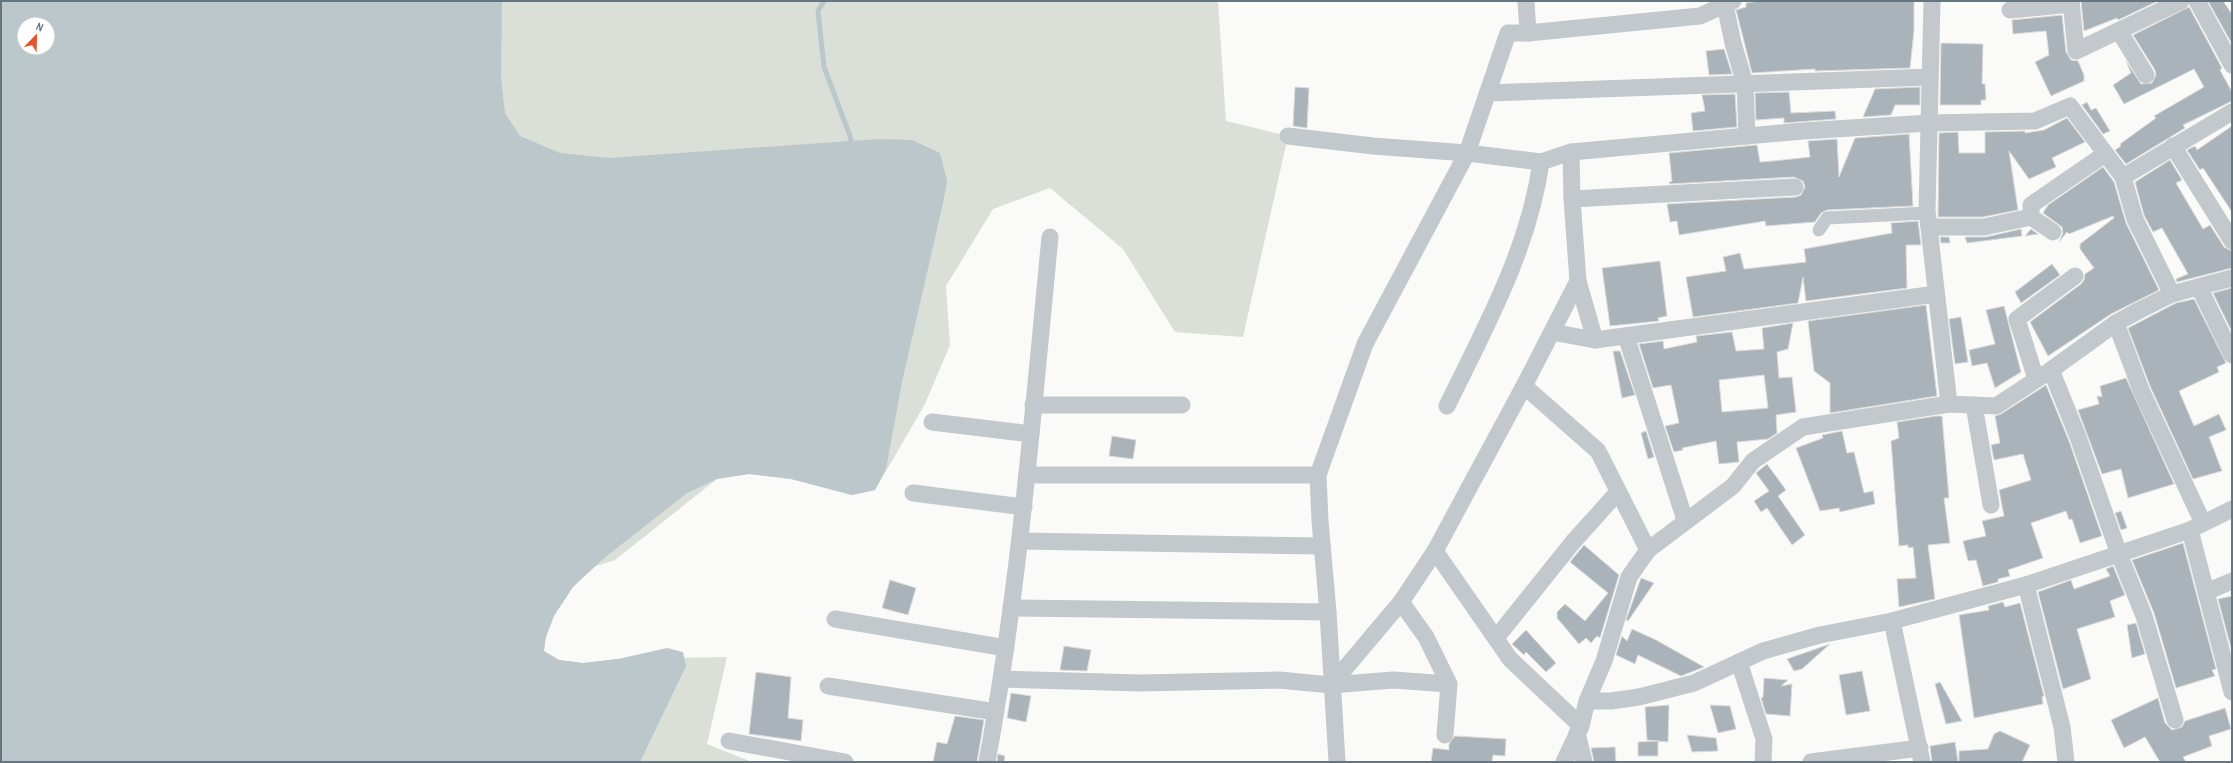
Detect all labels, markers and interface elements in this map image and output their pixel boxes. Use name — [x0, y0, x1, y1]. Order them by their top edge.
north arrow — [16, 16, 56, 56]
text: N — [34, 19, 46, 35]

